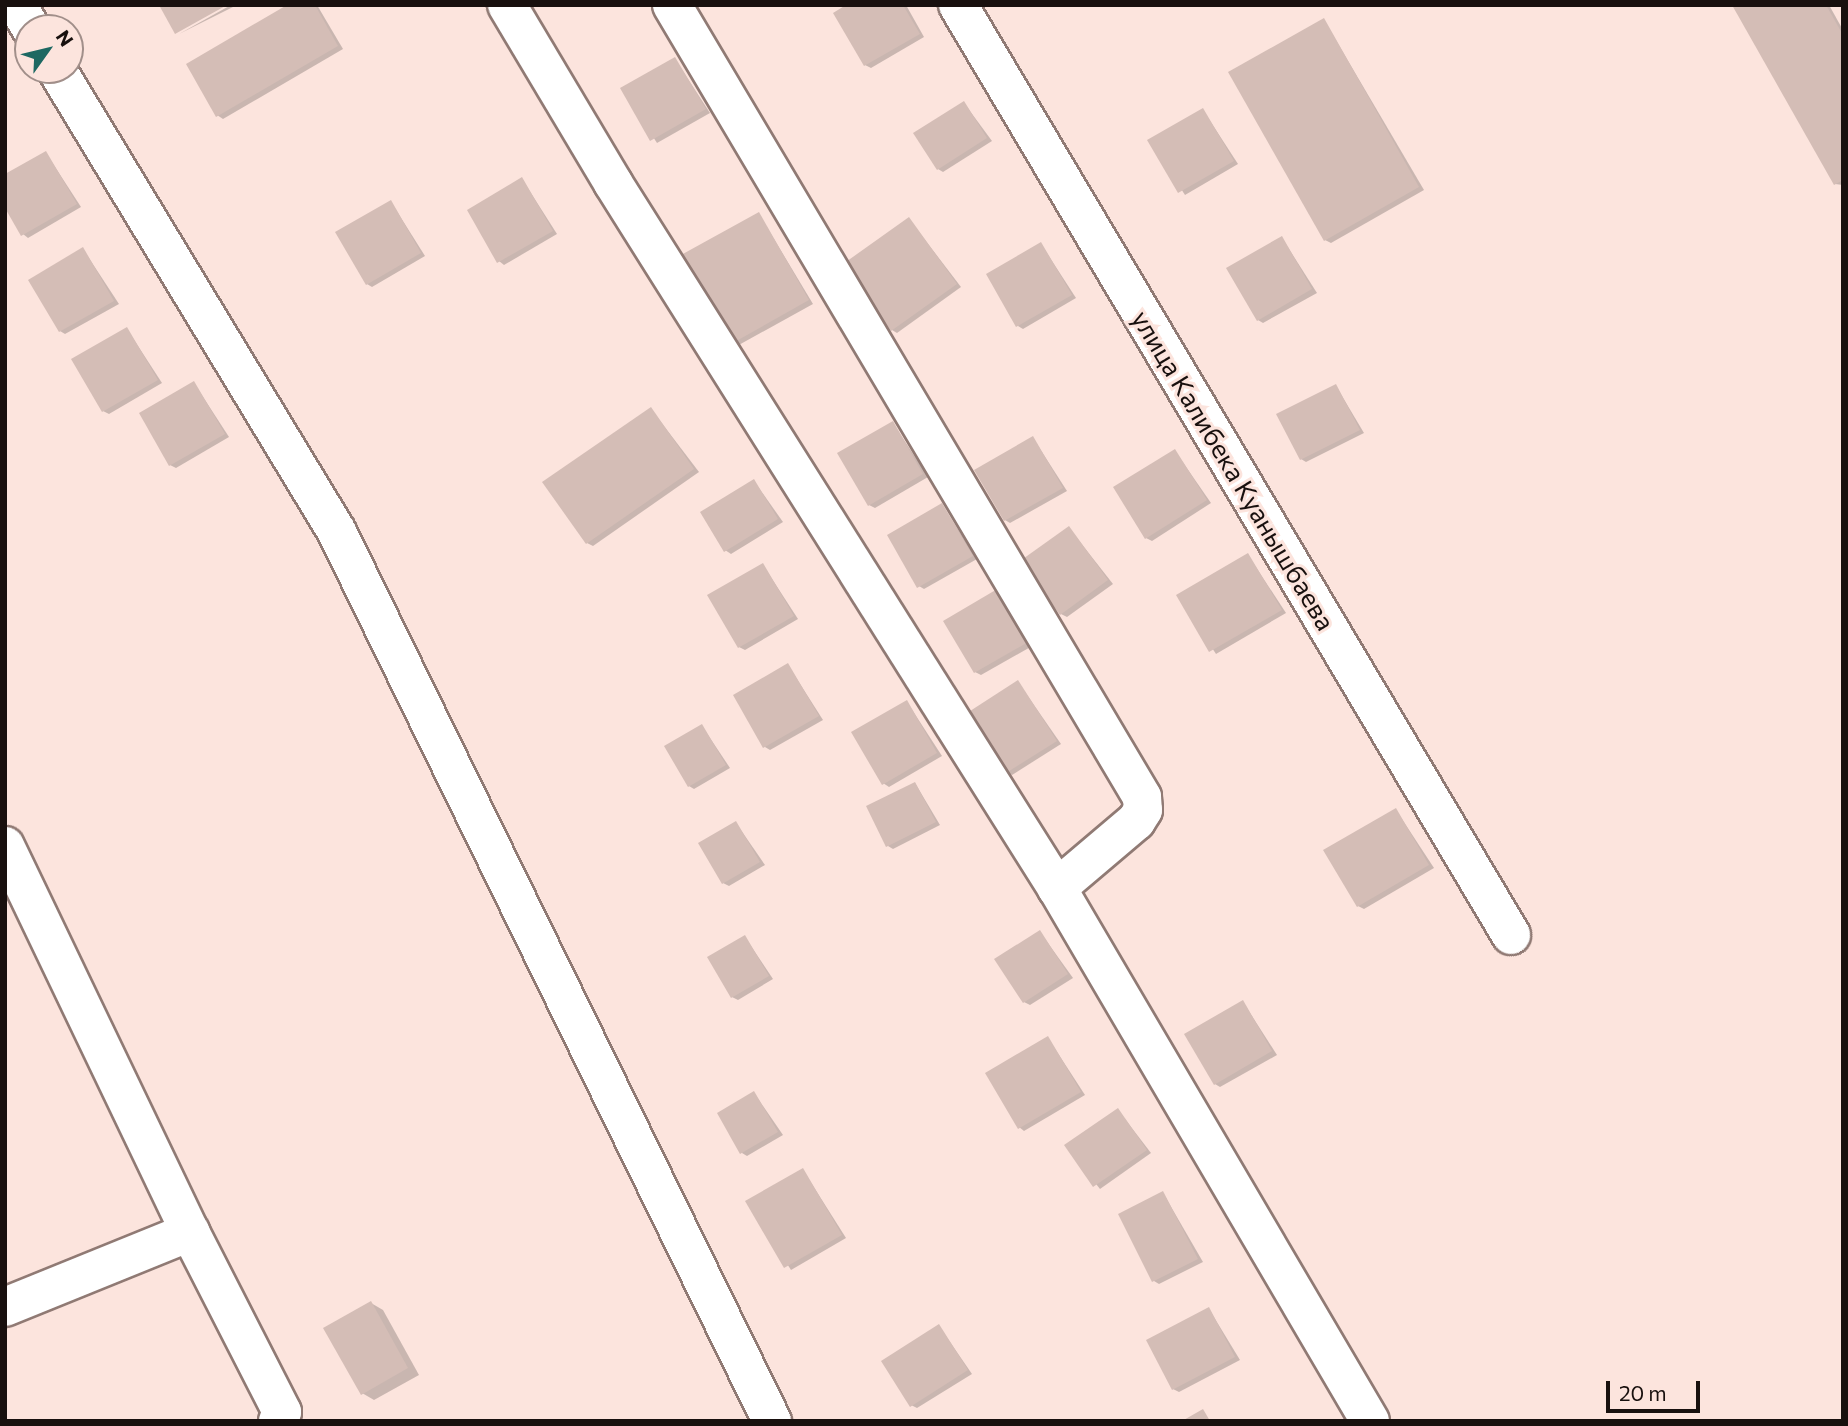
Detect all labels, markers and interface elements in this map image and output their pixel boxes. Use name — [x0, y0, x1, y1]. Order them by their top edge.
north arrow — [14, 14, 84, 84]
text: N — [52, 26, 79, 50]
street label: улица Калибека Куанышбаева — [1126, 304, 1342, 636]
scale bar — [1610, 1366, 1704, 1410]
text: 20 m — [1619, 1380, 1667, 1405]

